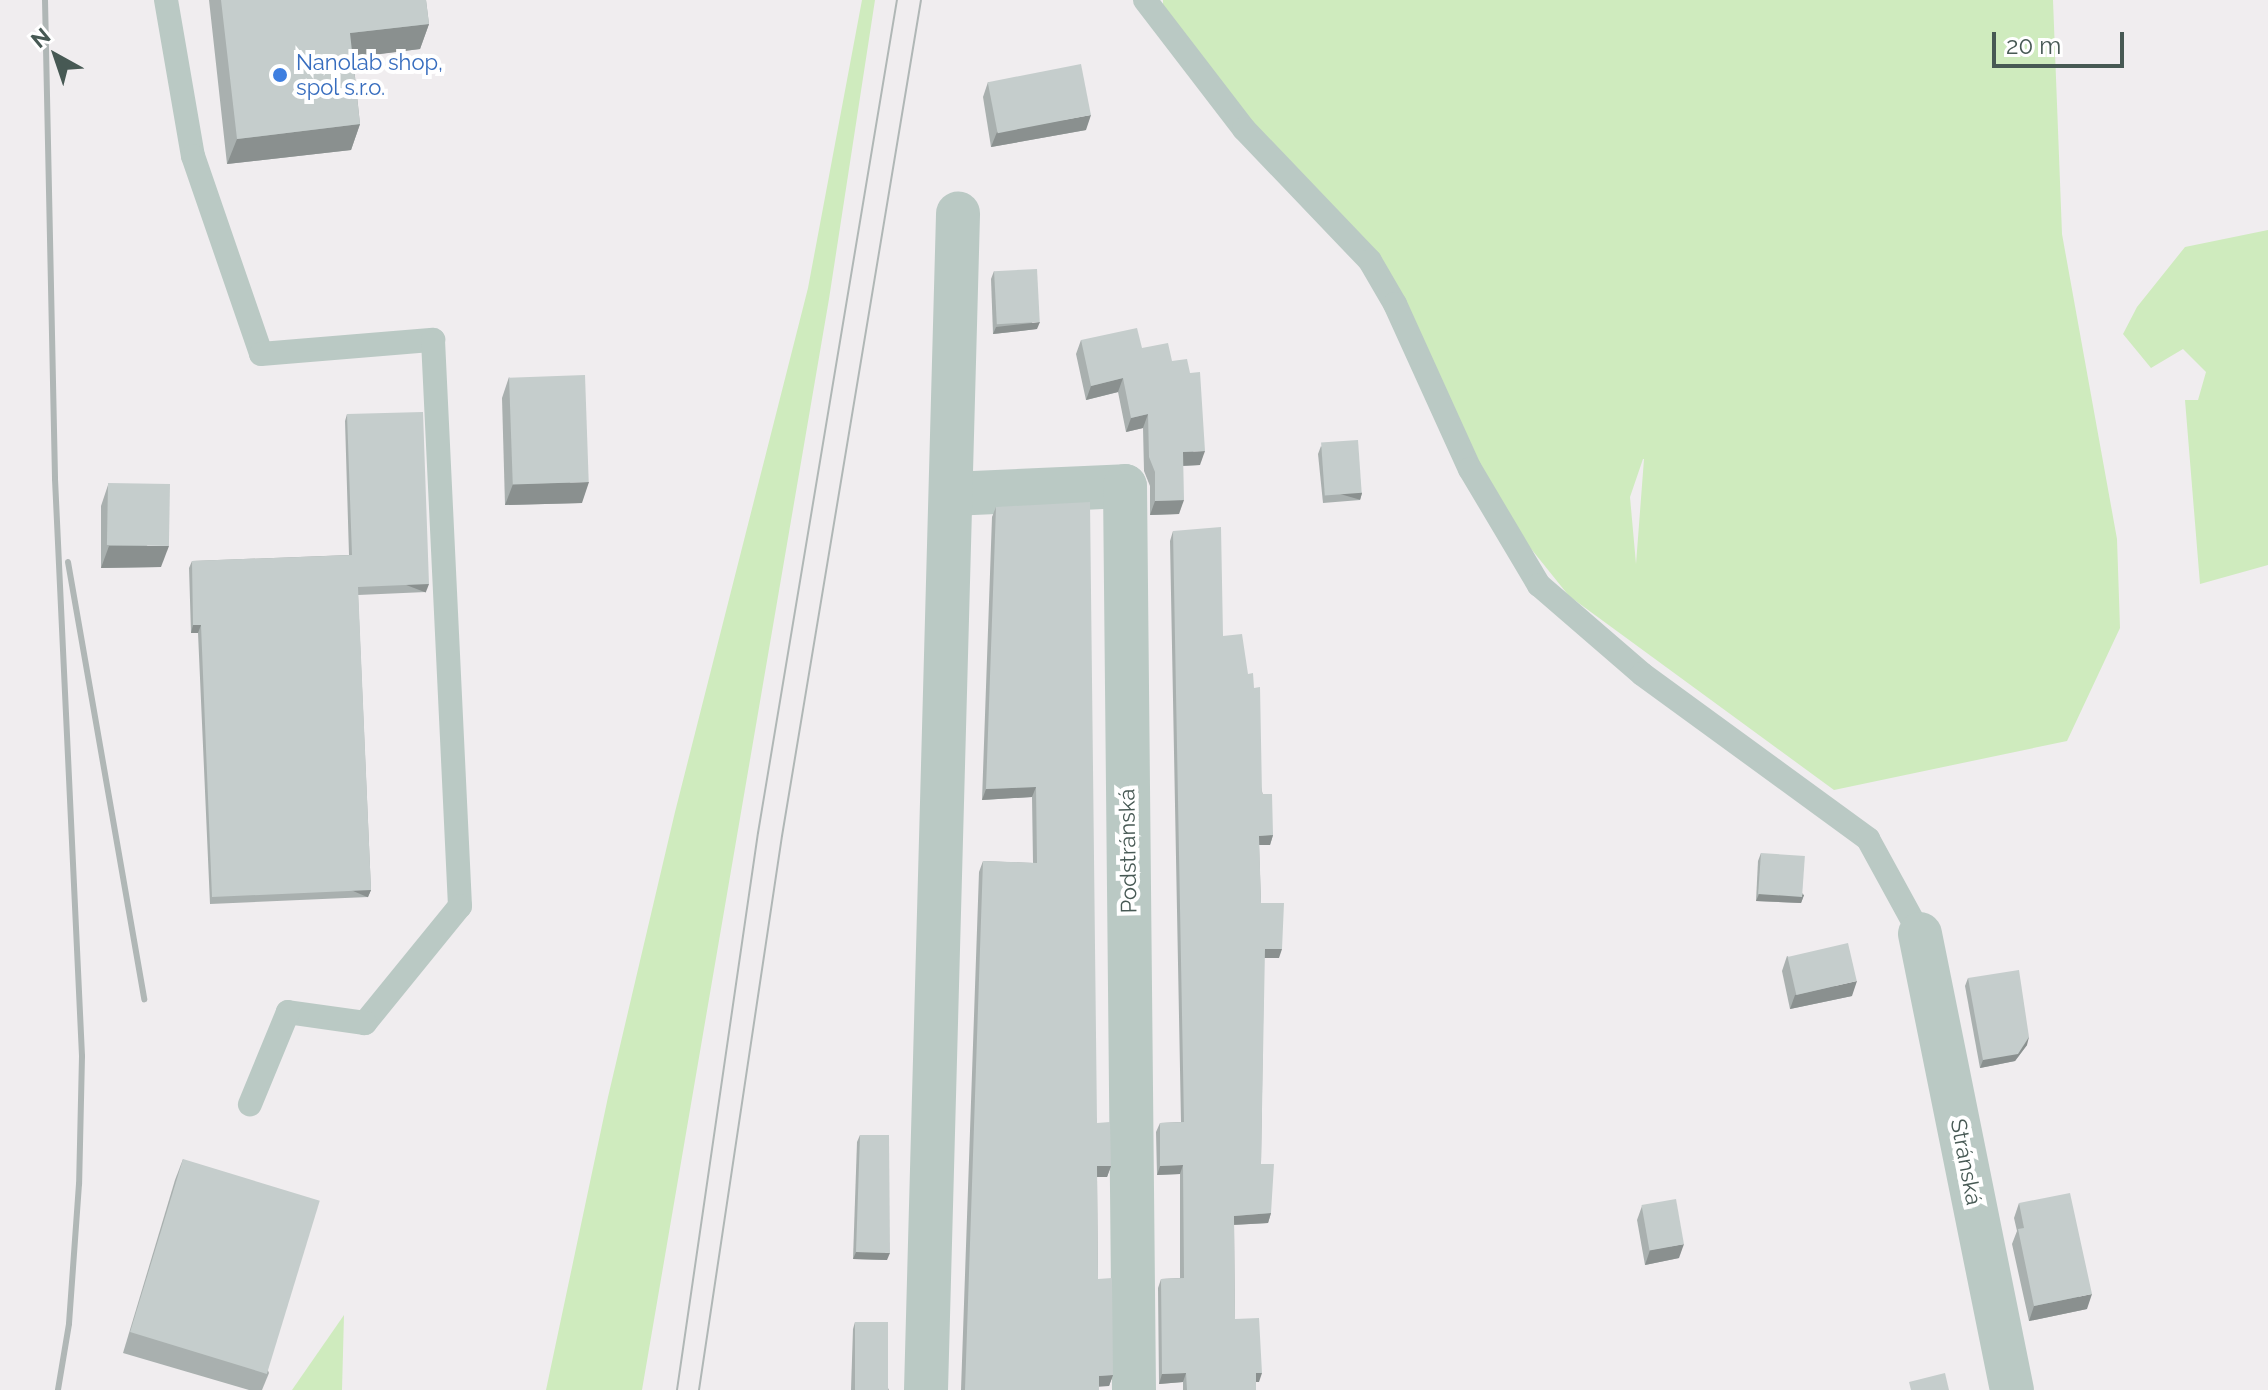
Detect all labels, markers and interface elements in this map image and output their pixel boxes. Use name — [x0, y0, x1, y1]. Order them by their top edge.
north arrow — [16, 16, 96, 96]
scale bar — [1996, 16, 2128, 66]
text: N — [26, 22, 55, 53]
text: 20 m — [2006, 31, 2061, 60]
place label: Nanolab shop, spol s.r.o. — [296, 49, 443, 100]
marker: Nanolab shop, spol s.r.o. — [271, 66, 289, 84]
street label: Podstránská — [1114, 788, 1142, 914]
street label: Stránská — [1945, 1117, 1987, 1207]

